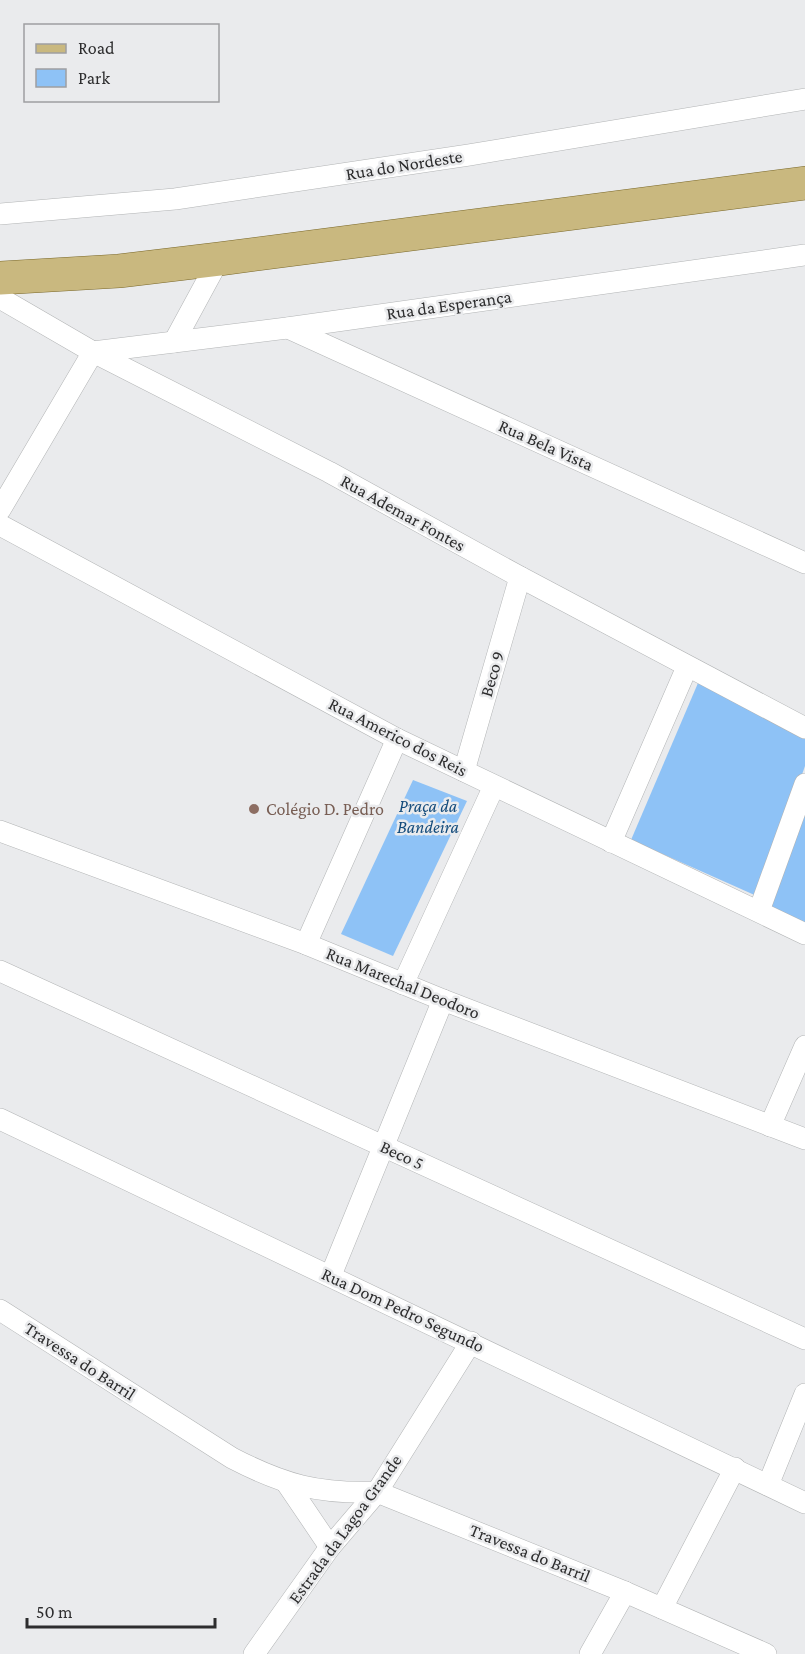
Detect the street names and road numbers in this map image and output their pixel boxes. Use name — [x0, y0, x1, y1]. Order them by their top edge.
street label: Rua do Nordeste — [344, 146, 464, 184]
street label: Rua da Esperança — [385, 286, 513, 324]
street label: Rua Bela Vista — [496, 415, 596, 475]
street label: Rua Ademar Fontes — [337, 471, 469, 555]
street label: Beco 9 — [476, 649, 508, 699]
street label: Rua Americo dos Reis — [325, 693, 471, 781]
street label: Rua Marechal Deodoro — [323, 943, 483, 1023]
street label: Beco 5 — [377, 1136, 427, 1174]
street label: Rua Dom Pedro Segundo — [319, 1264, 487, 1356]
street label: Travessa do Barril — [21, 1318, 139, 1404]
street label: Estrada da Lagoa Grande — [284, 1451, 406, 1607]
street label: Travessa do Barril — [467, 1520, 593, 1586]

